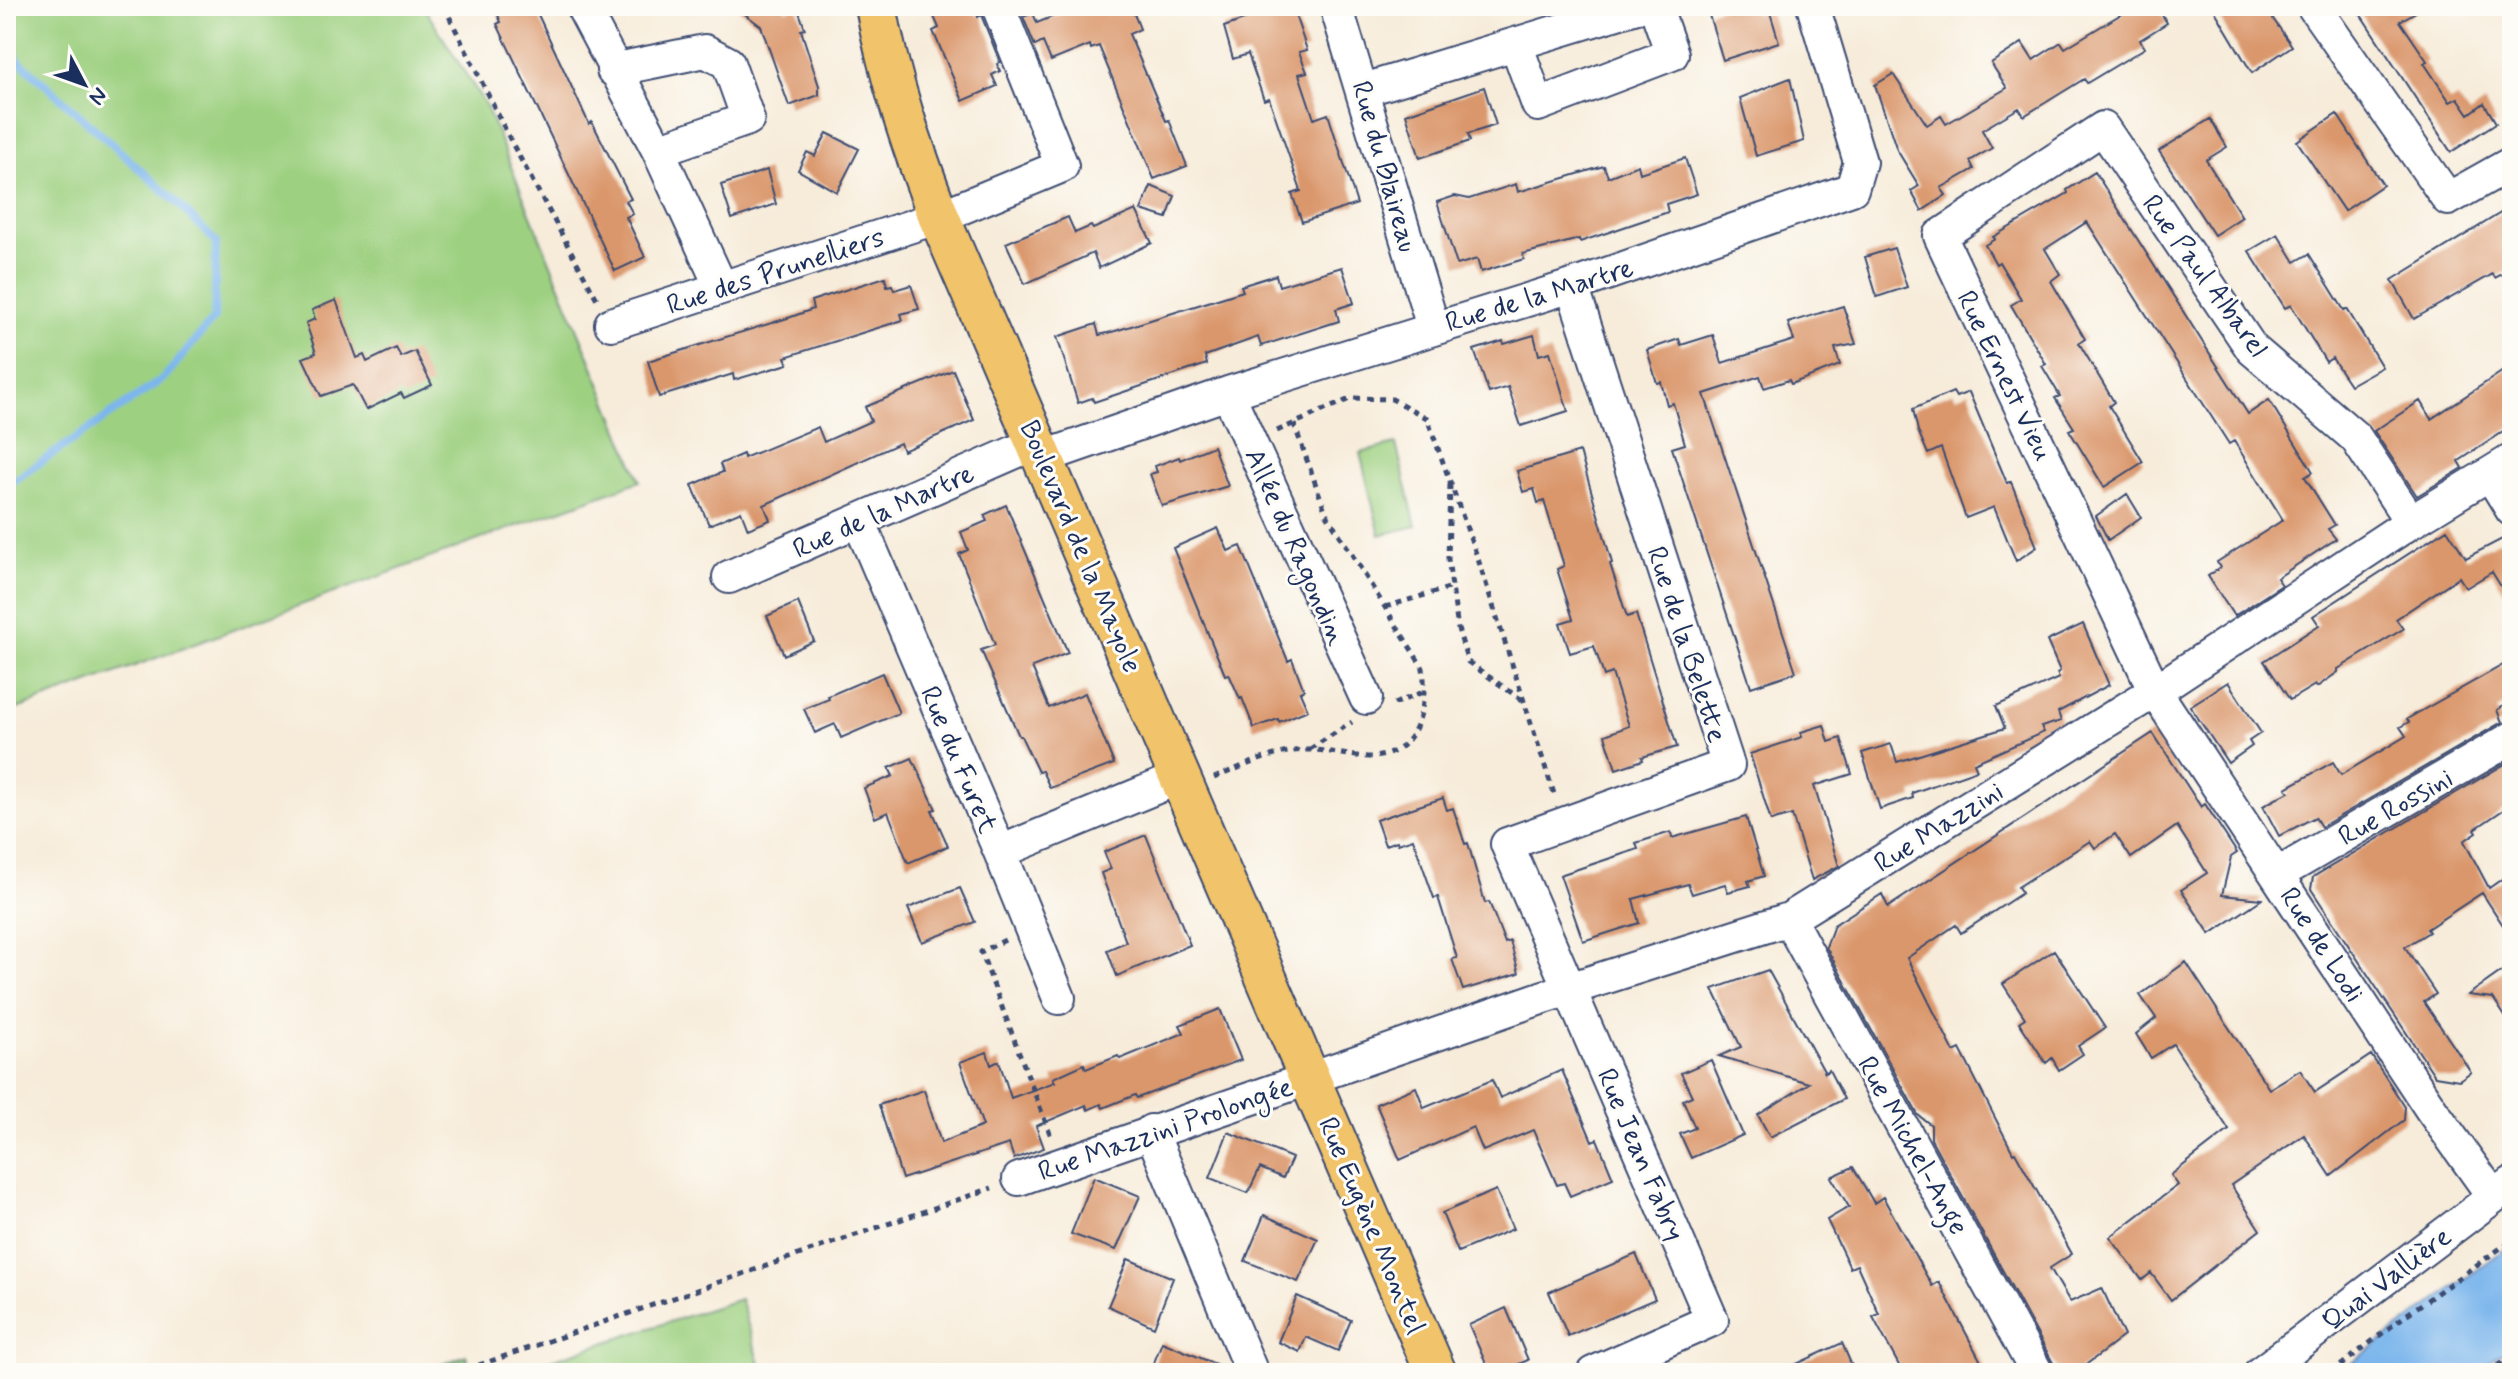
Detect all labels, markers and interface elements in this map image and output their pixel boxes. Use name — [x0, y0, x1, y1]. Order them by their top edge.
north arrow — [44, 44, 124, 124]
street label: Rue du Blaireau — [1341, 77, 1426, 257]
text: N — [82, 81, 113, 111]
street label: Rue Paul Albarel — [2132, 188, 2276, 365]
street label: Rue des Prunelliers — [662, 220, 889, 325]
street label: Rue de la Martre — [1441, 250, 1638, 343]
street label: Rue Ernest Vieu — [1947, 285, 2061, 467]
street label: Boulevard de la Mayole — [1010, 415, 1150, 679]
street label: Allée du Ragondin — [1233, 443, 1355, 652]
street label: Rue de la Martre — [788, 456, 981, 569]
street label: Rue de la Belette — [1636, 542, 1735, 748]
street label: Rue du Furet — [910, 681, 1005, 840]
street label: Rue Rossini — [2332, 760, 2460, 856]
street label: Rue Mazzini — [1867, 774, 2011, 883]
street label: Rue de Lodi — [2270, 881, 2372, 1010]
street label: Rue Michel-Ange — [1845, 1050, 1976, 1244]
street label: Rue Jean Fabry — [1587, 1063, 1693, 1247]
street label: Rue Mazzini Prolongée — [1034, 1069, 1299, 1193]
street label: Rue Eugène Montel — [1308, 1112, 1433, 1340]
street label: Quai Vallière — [2315, 1219, 2460, 1341]

